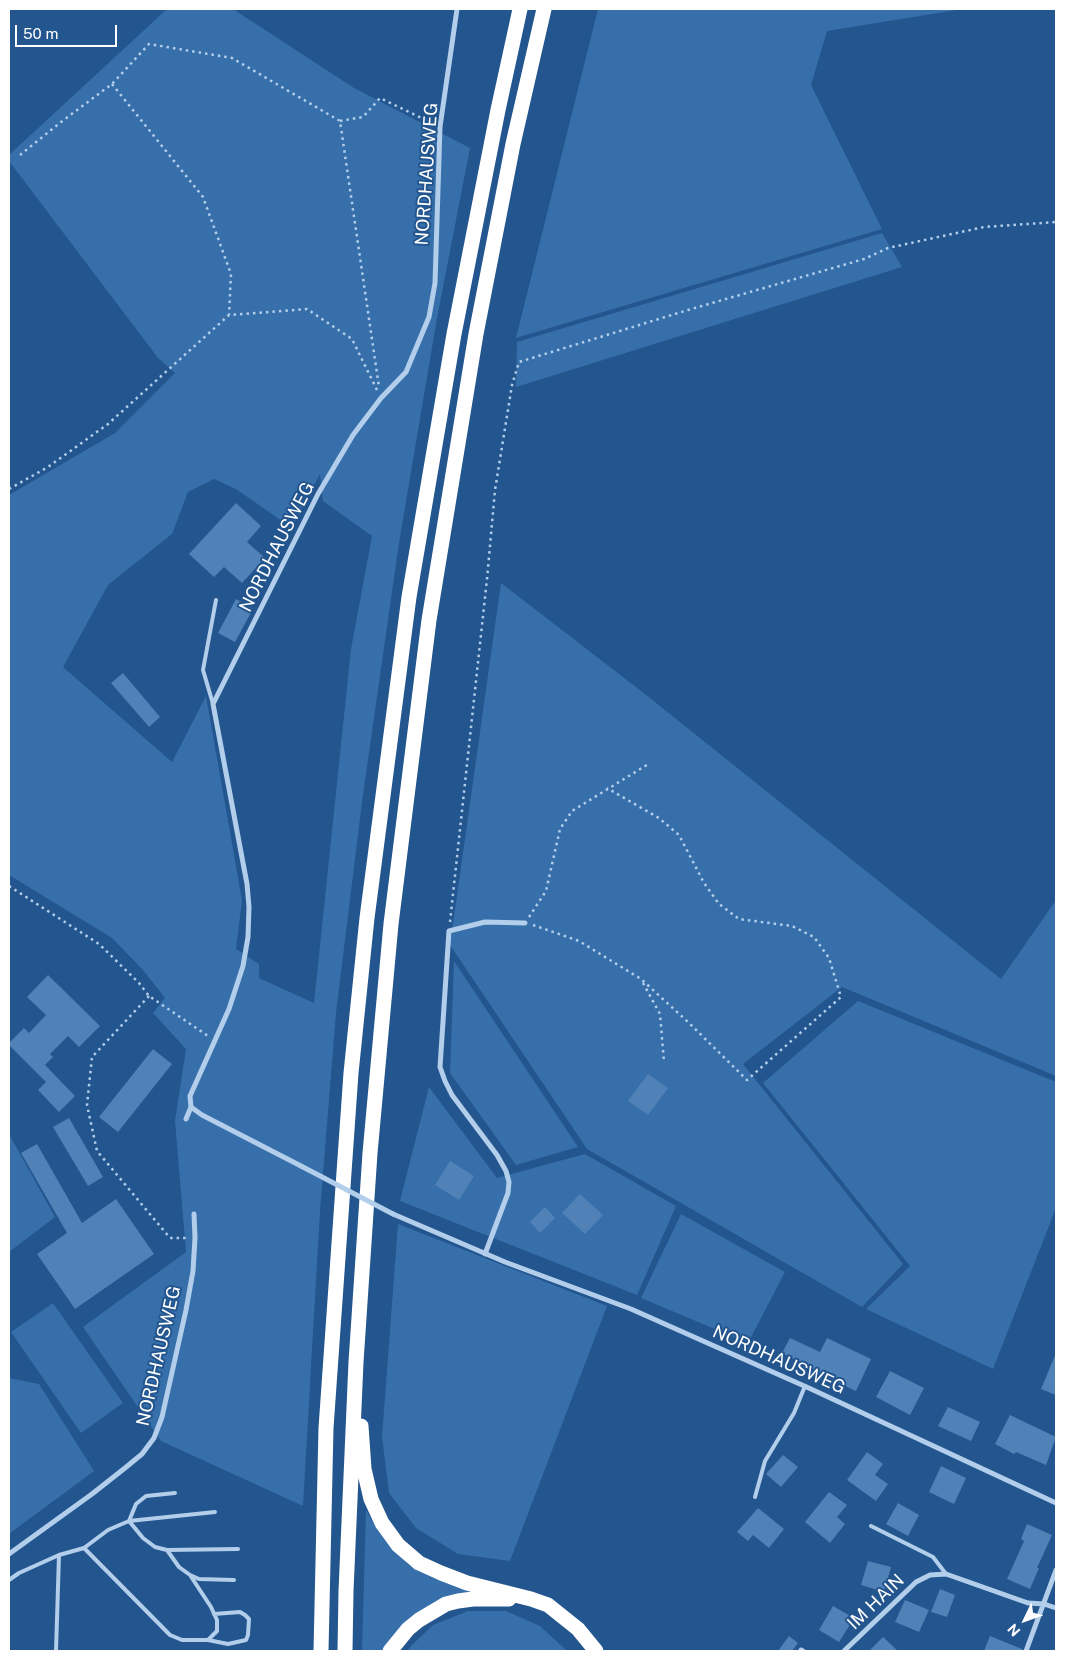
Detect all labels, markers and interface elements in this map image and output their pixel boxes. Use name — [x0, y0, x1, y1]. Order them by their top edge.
scale bar — [18, 15, 120, 47]
text: 50 m — [23, 25, 58, 42]
street label: NORDHAUSWEG — [411, 102, 443, 246]
street label: NORDHAUSWEG — [235, 478, 319, 616]
street label: NORDHAUSWEG — [132, 1284, 186, 1428]
street label: NORDHAUSWEG — [709, 1321, 849, 1399]
street label: IM HAIN — [843, 1570, 909, 1634]
north arrow — [1000, 1595, 1050, 1645]
text: N — [1004, 1621, 1023, 1639]

